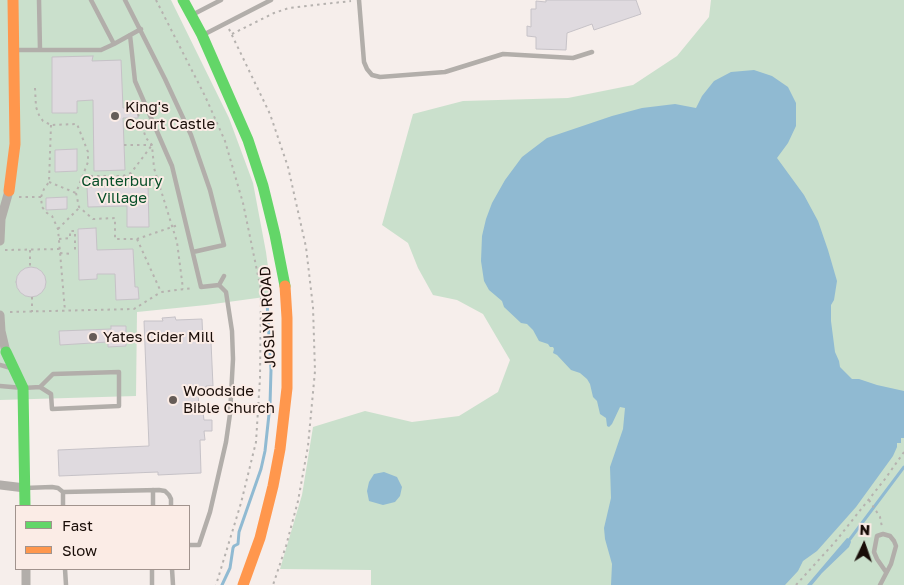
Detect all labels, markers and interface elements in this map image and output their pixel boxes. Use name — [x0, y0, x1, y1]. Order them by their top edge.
place label: King's Court Castle — [125, 98, 215, 133]
marker: King's Court Castle — [109, 110, 121, 122]
park label: Canterbury Village — [81, 172, 163, 207]
street label: JOSLYN ROAD — [256, 266, 280, 368]
place label: Yates Cider Mill — [103, 328, 214, 346]
marker: Yates Cider Mill — [87, 331, 99, 343]
place label: Woodside Bible Church — [183, 382, 275, 417]
marker: Woodside Bible Church — [167, 394, 179, 406]
legend — [15, 505, 190, 570]
text: Fast — [62, 516, 93, 534]
north arrow — [839, 520, 889, 570]
text: N — [859, 521, 871, 538]
text: Slow — [62, 541, 97, 559]

